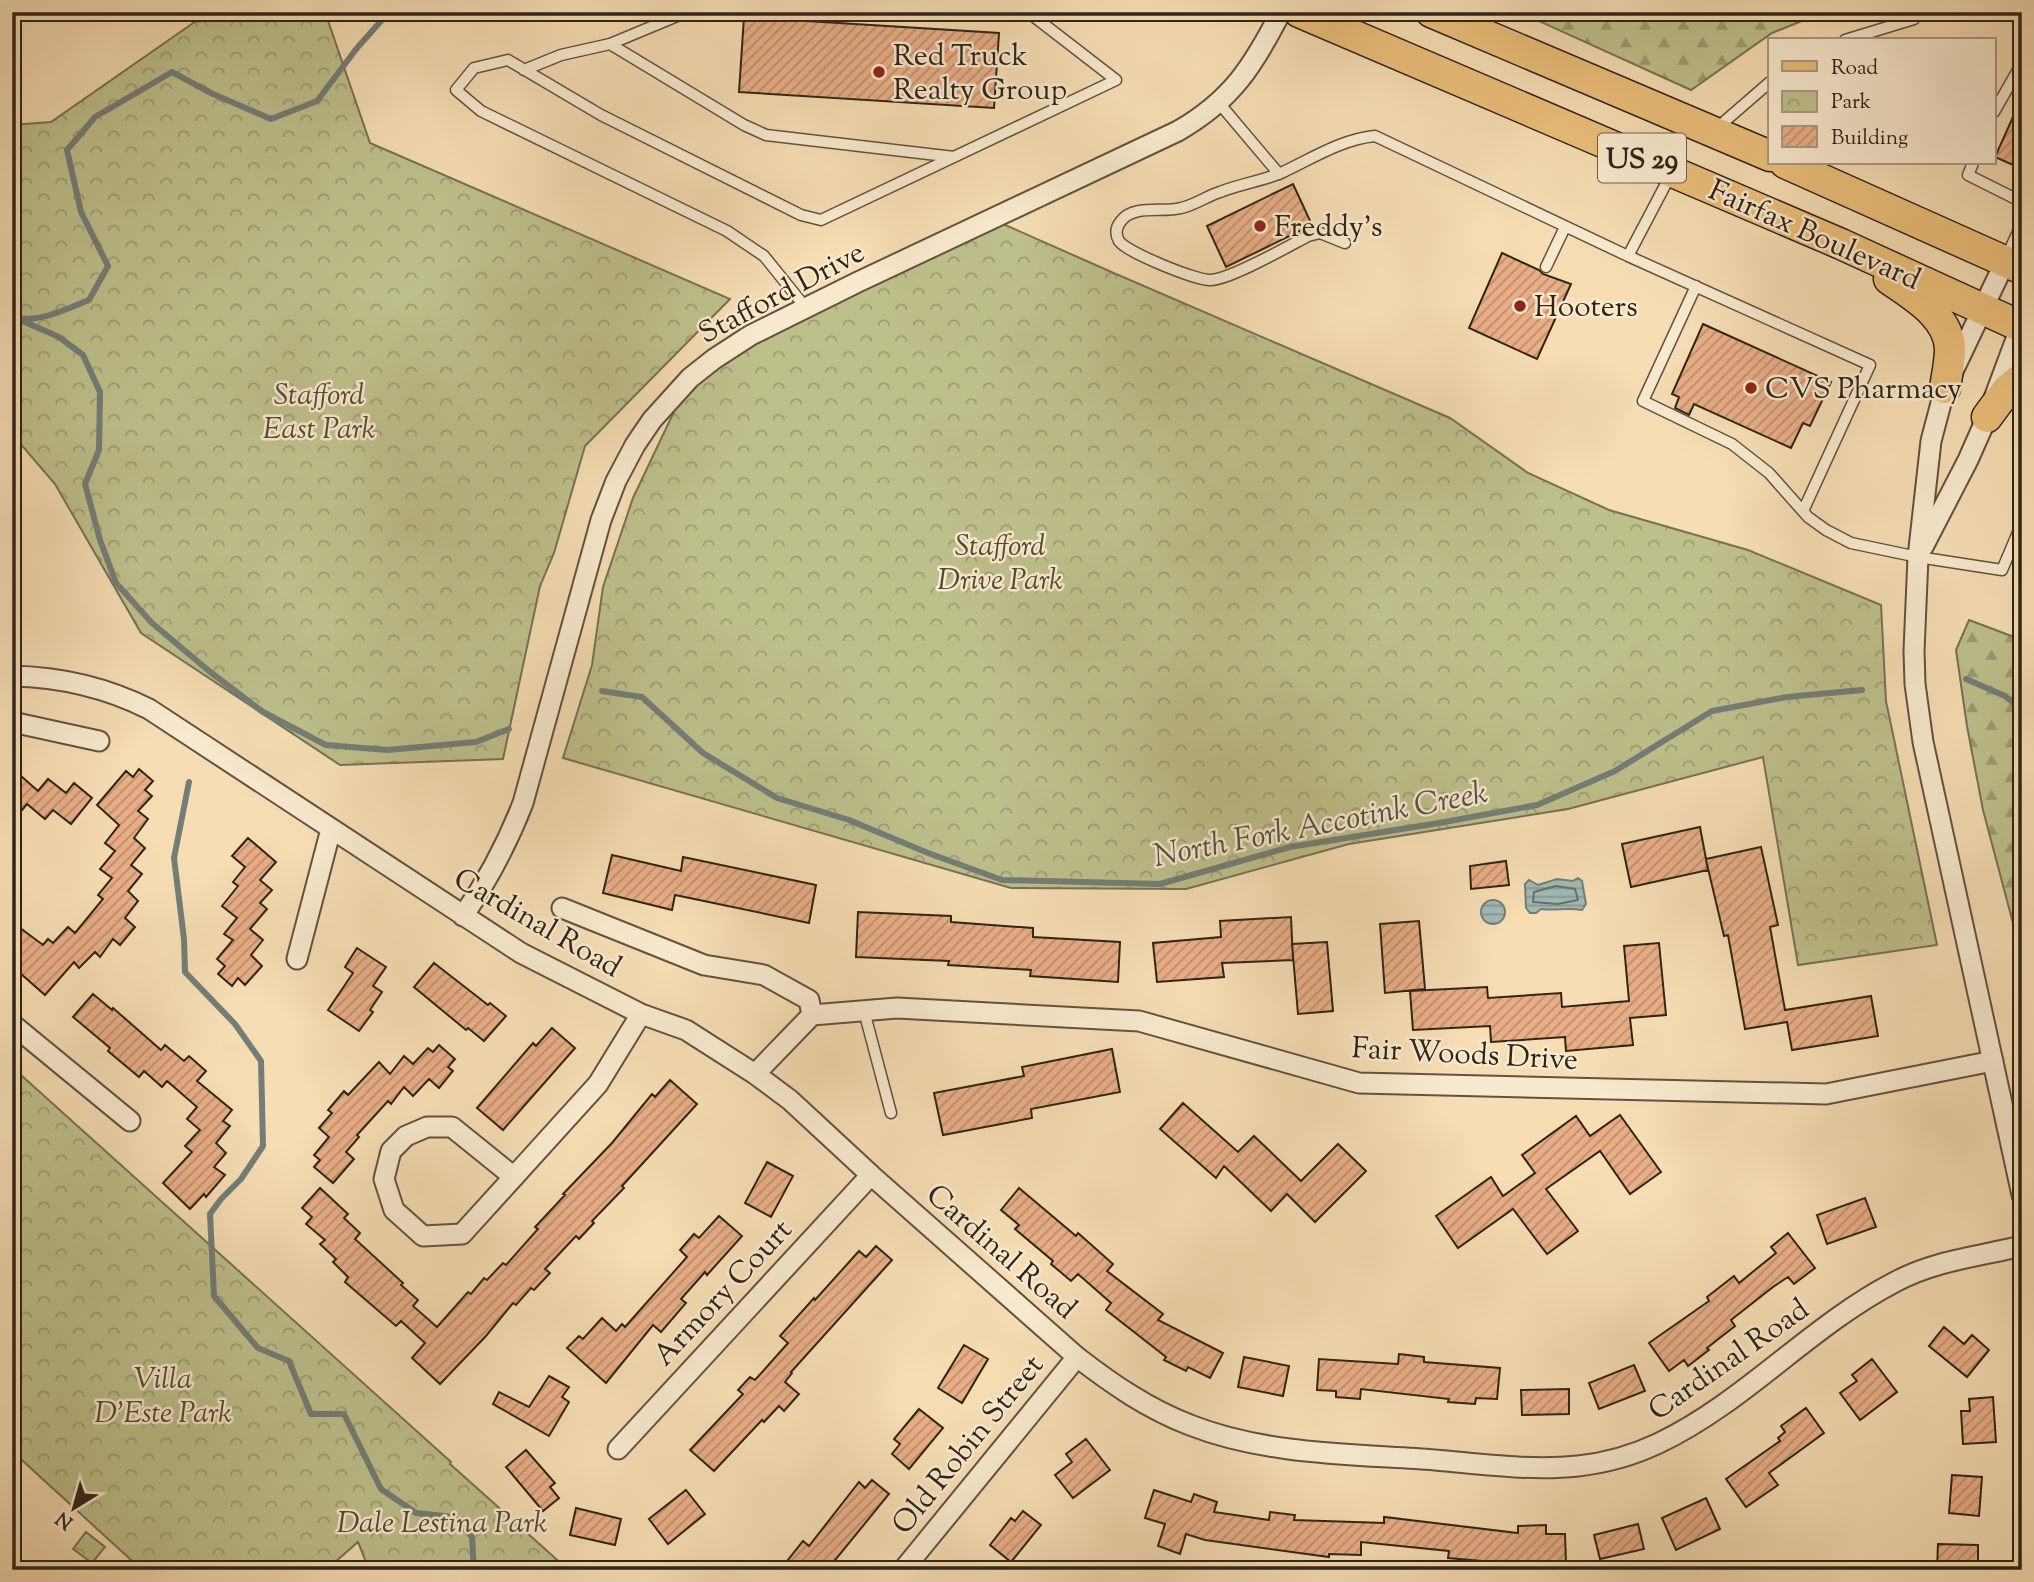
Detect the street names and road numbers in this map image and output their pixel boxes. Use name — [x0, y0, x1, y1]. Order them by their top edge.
road number: US 29 — [1598, 134, 1686, 182]
street label: Fairfax Boulevard — [1701, 170, 1927, 302]
street label: Stafford Drive — [691, 232, 873, 356]
street label: Cardinal Road — [445, 859, 629, 990]
street label: Fair Woods Drive — [1351, 1028, 1579, 1083]
street label: Cardinal Road — [915, 1175, 1085, 1331]
street label: Armory Court — [644, 1211, 803, 1377]
street label: Cardinal Road — [1640, 1290, 1819, 1432]
street label: Old Robin Street — [883, 1346, 1055, 1545]

